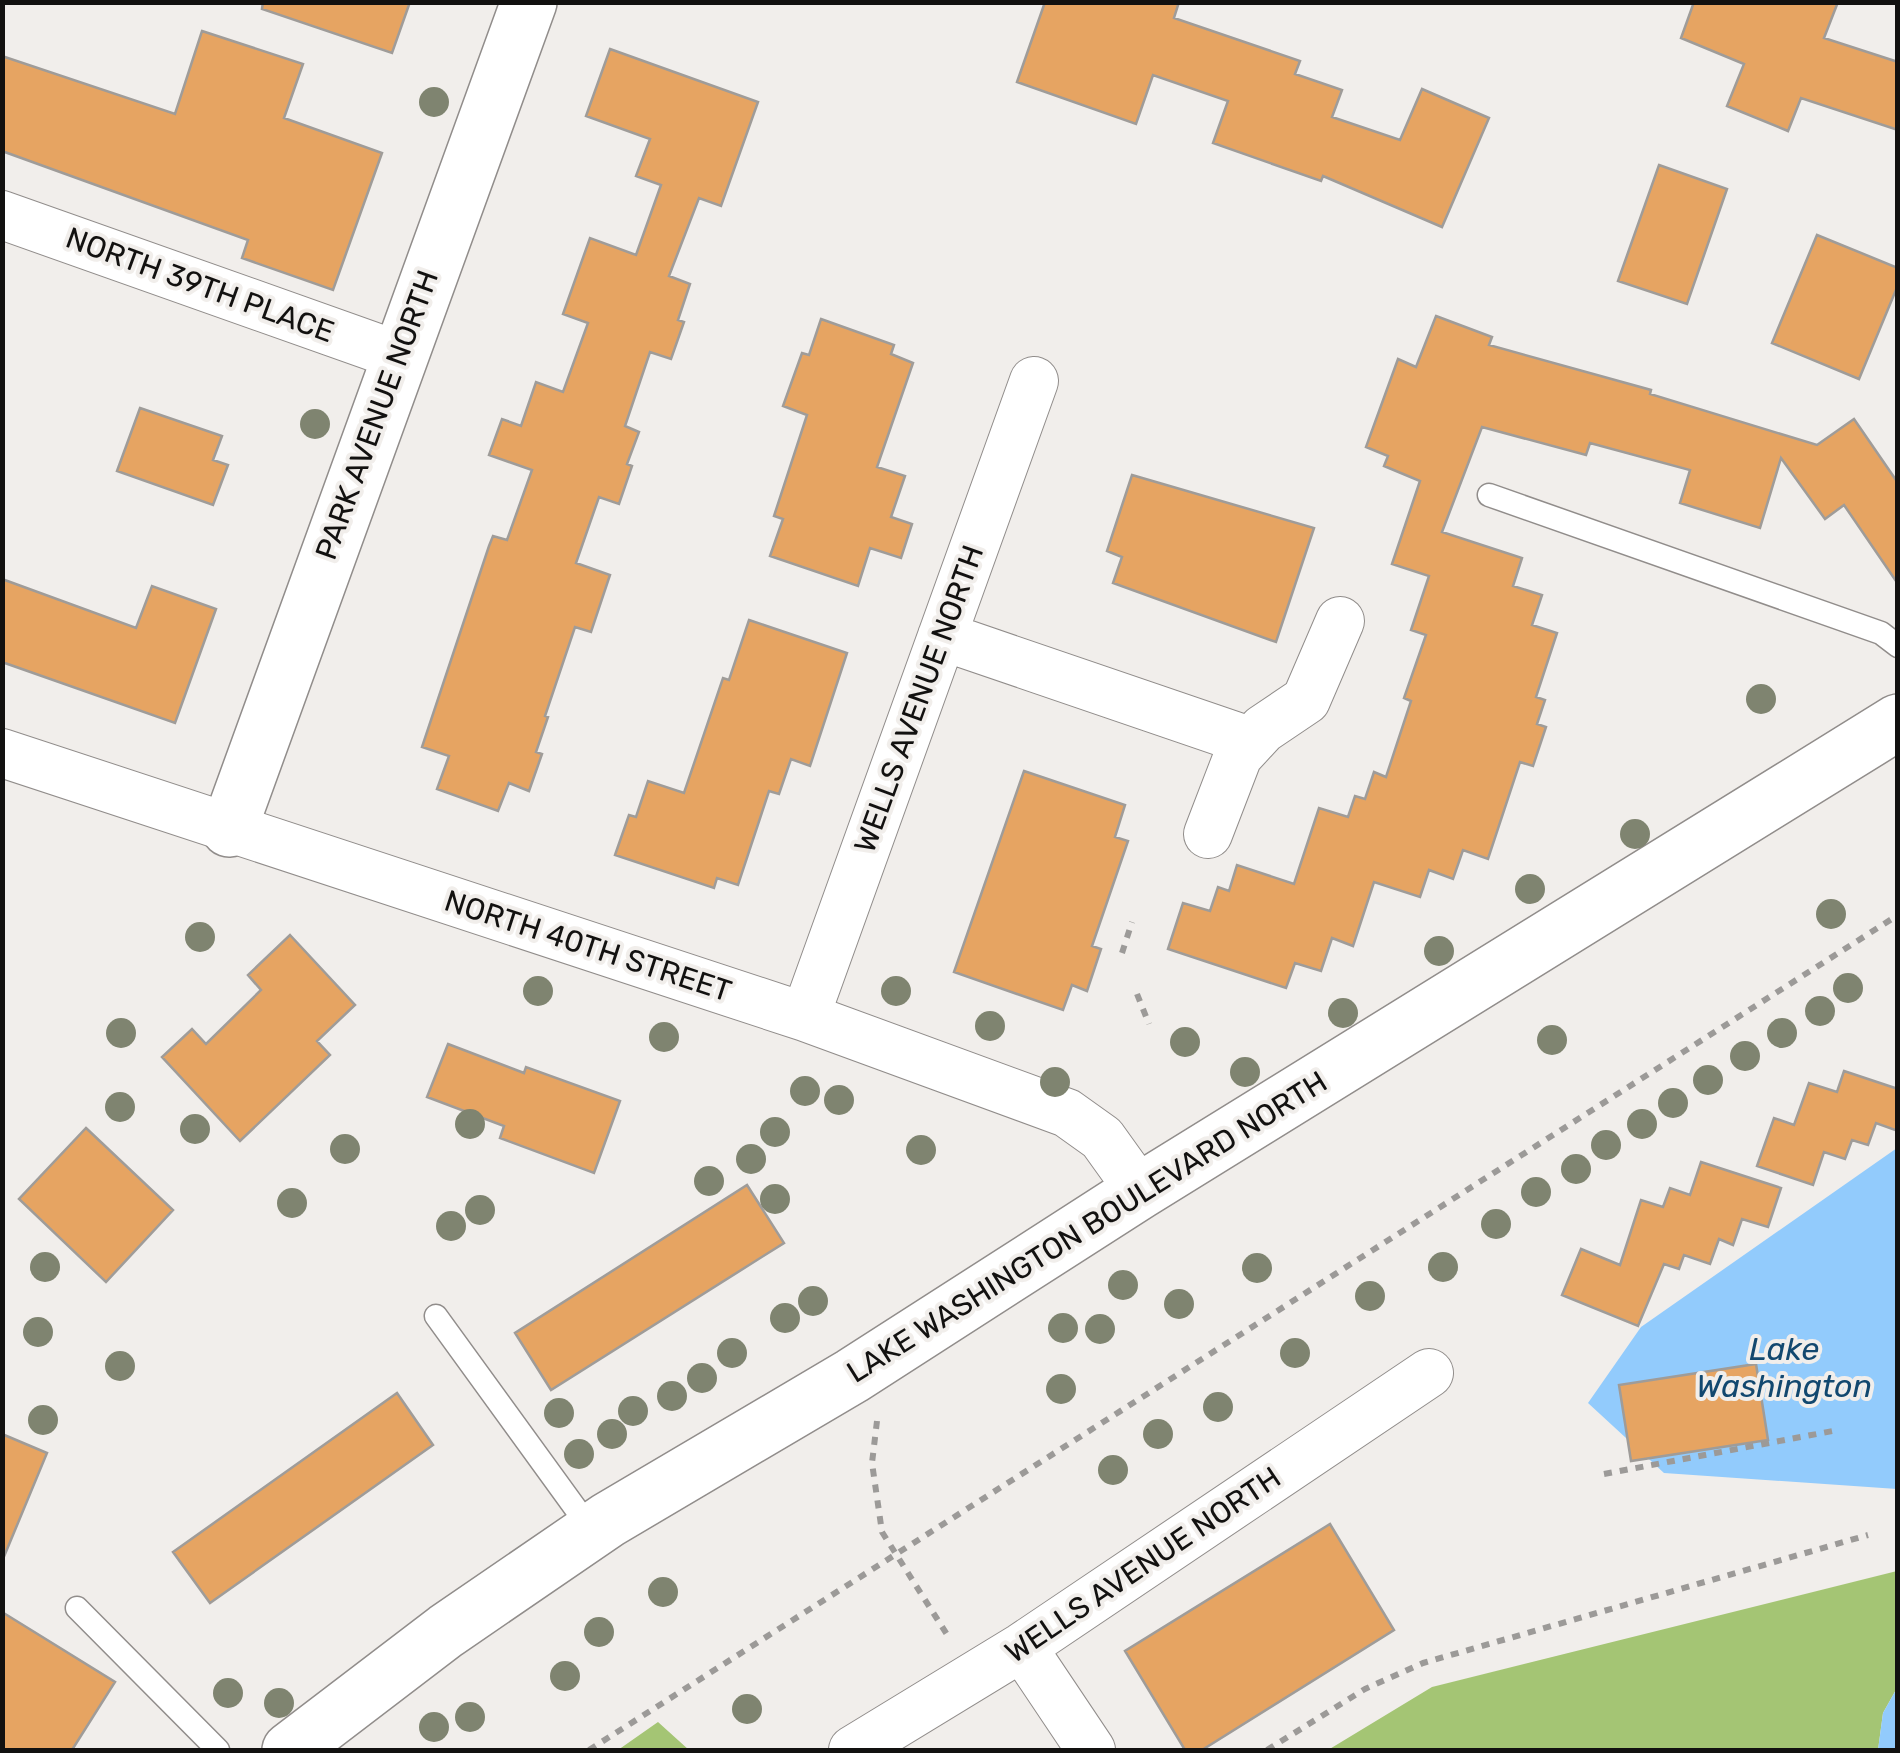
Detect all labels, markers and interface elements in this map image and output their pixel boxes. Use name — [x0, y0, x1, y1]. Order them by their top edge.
street label: NORTH 39TH PLACE — [61, 220, 339, 350]
street label: PARK AVENUE NORTH — [308, 265, 446, 565]
street label: WELLS AVENUE NORTH — [847, 540, 991, 858]
street label: NORTH 40TH STREET — [440, 883, 736, 1009]
street label: LAKE WASHINGTON BOULEVARD NORTH — [840, 1064, 1334, 1390]
water label: Lake Washington — [1696, 1330, 1872, 1405]
street label: WELLS AVENUE NORTH — [998, 1459, 1288, 1671]

